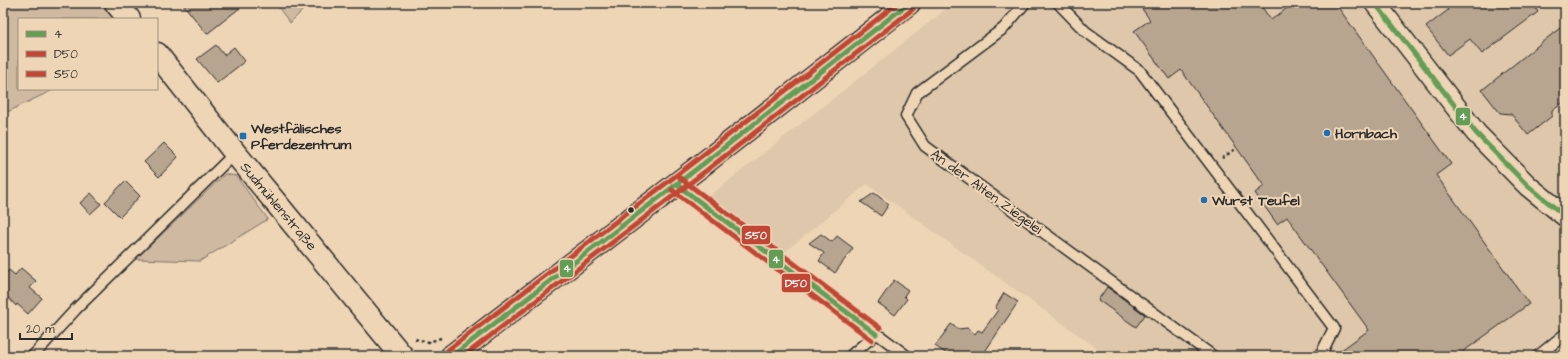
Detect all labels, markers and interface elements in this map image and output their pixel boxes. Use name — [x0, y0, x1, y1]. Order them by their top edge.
legend — [18, 18, 158, 90]
text: 4 — [54, 26, 62, 43]
text: D50 — [54, 46, 78, 63]
text: S50 — [54, 66, 78, 83]
line badge: 4 — [1455, 107, 1471, 126]
text: 4 — [1459, 109, 1467, 124]
place label: Westfälisches Pferdezentrum — [250, 119, 352, 155]
place label: Hornbach — [1335, 124, 1398, 144]
marker: Hornbach — [1322, 128, 1332, 138]
marker: Westfälisches Pferdezentrum — [238, 131, 248, 141]
street label: An der Alten Ziegelei — [926, 144, 1047, 239]
street label: Sudmühlenstraße — [235, 158, 322, 256]
place label: Wurst Teufel — [1211, 191, 1301, 211]
marker: Wurst Teufel — [1199, 195, 1209, 205]
unlabelled marker — [626, 205, 636, 215]
line badge: S50 — [741, 225, 771, 245]
text: S50 — [744, 228, 767, 243]
line badge: 4 — [768, 249, 784, 269]
text: 4 — [772, 252, 780, 267]
line badge: 4 — [559, 259, 574, 278]
text: 4 — [563, 261, 571, 276]
line badge: D50 — [781, 273, 811, 293]
text: D50 — [785, 276, 807, 291]
scale bar — [20, 315, 72, 341]
text: 20 m — [26, 321, 55, 338]

